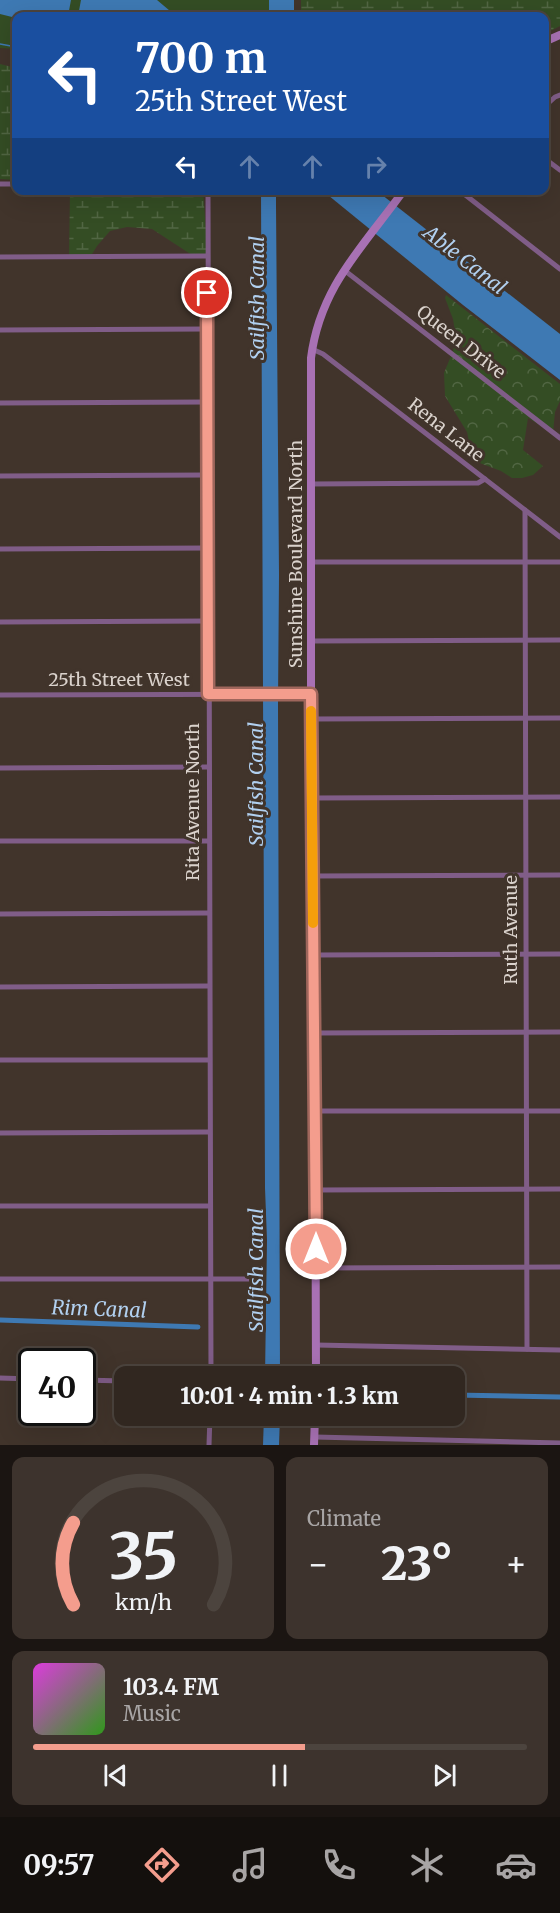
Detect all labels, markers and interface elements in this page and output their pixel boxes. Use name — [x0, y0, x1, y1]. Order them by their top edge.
text: 700 m — [135, 32, 267, 84]
icon: left — [36, 36, 114, 114]
text: 25th Street West — [135, 84, 347, 118]
icon: left — [170, 150, 203, 183]
icon: ahead — [233, 150, 266, 183]
icon: ahead — [296, 150, 329, 183]
icon: right — [359, 150, 392, 183]
water label: Able Canal — [417, 218, 512, 300]
water label: Sailfish Canal — [244, 236, 269, 360]
pin — [181, 267, 232, 318]
icon: arrive — [190, 276, 223, 309]
street label: Queen Drive — [412, 300, 510, 383]
street label: Rena Lane — [404, 393, 489, 466]
street label: Sunshine Boulevard North — [284, 440, 307, 668]
street label: 25th Street West — [48, 668, 190, 691]
water label: Sailfish Canal — [243, 722, 268, 846]
street label: Rita Avenue North — [181, 723, 204, 881]
street label: Ruth Avenue — [499, 875, 522, 985]
water label: Sailfish Canal — [243, 1208, 268, 1332]
position arrow — [284, 1217, 348, 1281]
water label: Rim Canal — [51, 1294, 147, 1323]
speed limit sign: 40 — [18, 1348, 96, 1426]
text: 10:01 · 4 min · 1.3 km — [180, 1382, 399, 1410]
text: Climate — [307, 1506, 381, 1531]
text: 35 — [108, 1518, 178, 1596]
text: 23° — [381, 1536, 453, 1592]
text: − — [307, 1544, 329, 1585]
text: + — [505, 1544, 527, 1585]
text: km/h — [115, 1589, 171, 1616]
text: 103.4 FM — [123, 1673, 219, 1701]
text: Music — [123, 1701, 181, 1726]
icon: previous — [99, 1759, 132, 1792]
icon: pause — [263, 1759, 296, 1792]
icon: next — [428, 1759, 461, 1792]
icon: directions — [141, 1844, 183, 1886]
icon: music — [229, 1844, 271, 1886]
icon: phone — [318, 1844, 360, 1886]
icon: climate — [406, 1844, 448, 1886]
icon: car — [495, 1844, 537, 1886]
text: 09:57 — [23, 1848, 95, 1882]

